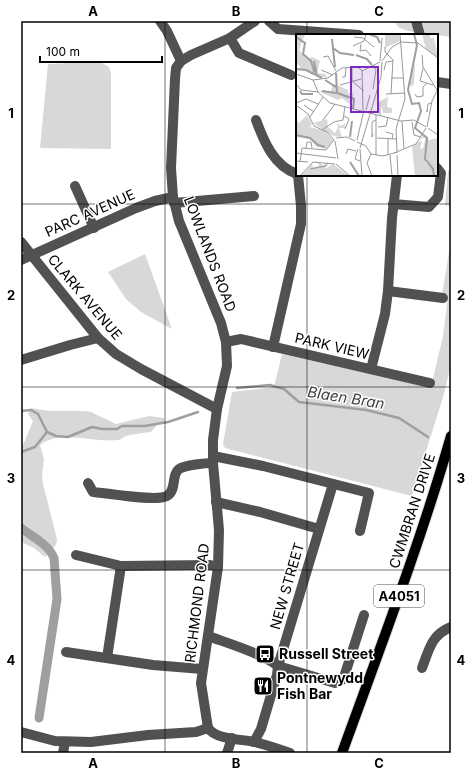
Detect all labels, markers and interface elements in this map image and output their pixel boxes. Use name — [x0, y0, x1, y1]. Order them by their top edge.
text: A — [88, 3, 98, 19]
text: B — [232, 3, 241, 19]
text: C — [374, 3, 384, 19]
inset map — [296, 34, 438, 176]
scale bar — [40, 38, 162, 64]
text: 100 m — [46, 44, 80, 59]
text: 1 — [8, 105, 14, 121]
text: 1 — [458, 105, 464, 121]
street label: PARC AVENUE — [42, 185, 138, 240]
street label: LOWLANDS ROAD — [181, 194, 240, 314]
street label: CLARK AVENUE — [45, 250, 126, 343]
text: 2 — [7, 287, 15, 303]
text: 2 — [457, 287, 465, 303]
street label: PARK VIEW — [293, 329, 371, 362]
water label: Blaen Bran — [306, 382, 386, 413]
street label: CWMBRAN DRIVE — [385, 451, 438, 571]
text: 3 — [7, 470, 15, 486]
text: 3 — [457, 470, 465, 486]
street label: NEW STREET — [266, 540, 307, 631]
street label: RICHMOND ROAD — [181, 542, 212, 664]
road number: A4051 — [374, 585, 424, 607]
bus stop icon: Russell Street — [254, 643, 276, 665]
place label: Russell Street — [279, 645, 373, 662]
text: 4 — [7, 652, 16, 668]
text: 4 — [457, 652, 466, 668]
place label: Pontnewydd Fish Bar — [277, 669, 363, 702]
restaurant icon: Pontnewydd Fish Bar — [252, 675, 274, 697]
text: A — [88, 755, 98, 771]
text: B — [232, 755, 241, 771]
text: C — [374, 755, 384, 771]

